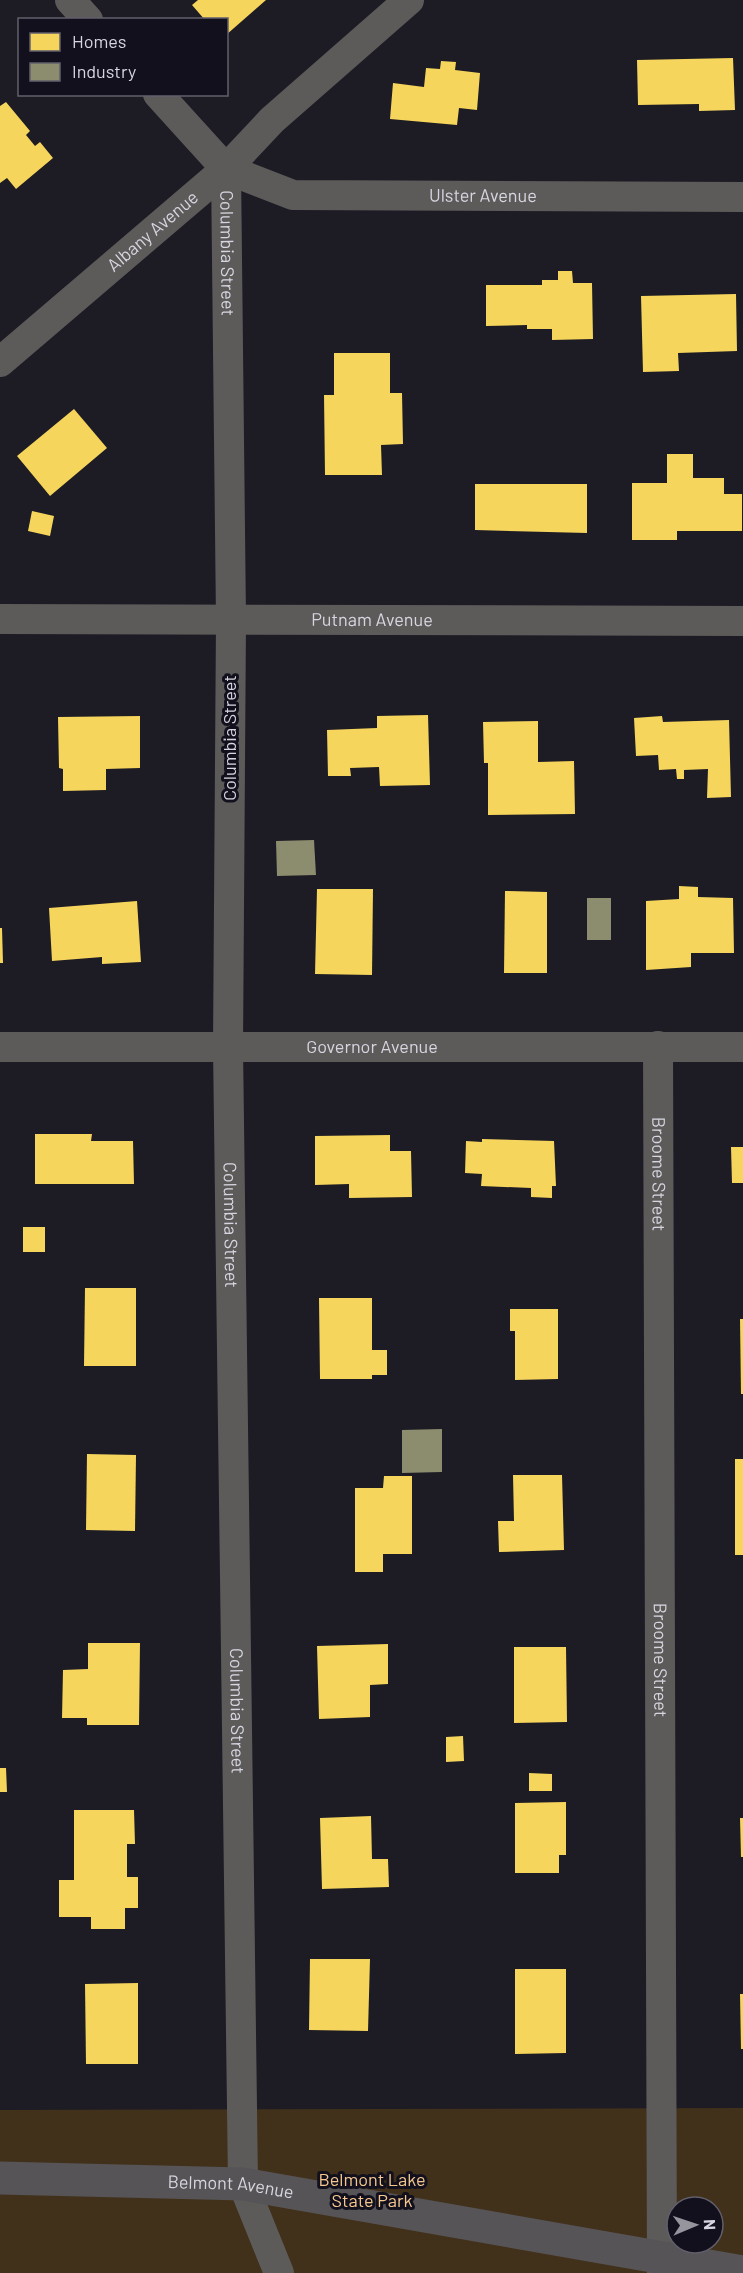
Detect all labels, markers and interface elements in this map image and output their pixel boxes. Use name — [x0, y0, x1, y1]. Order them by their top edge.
legend — [18, 18, 228, 96]
text: Homes — [72, 30, 126, 52]
text: Industry — [72, 60, 136, 82]
street label: Ulster Avenue — [429, 184, 537, 206]
street label: Albany Avenue — [102, 186, 202, 276]
street label: Columbia Street — [216, 190, 240, 316]
street label: Putnam Avenue — [311, 608, 433, 630]
street label: Columbia Street — [218, 675, 240, 801]
street label: Governor Avenue — [306, 1035, 438, 1057]
street label: Broome Street — [648, 1117, 671, 1231]
street label: Columbia Street — [220, 1162, 243, 1288]
street label: Broome Street — [650, 1603, 672, 1717]
street label: Columbia Street — [226, 1648, 250, 1774]
park label: Belmont Lake State Park — [318, 2168, 426, 2211]
street label: Belmont Avenue — [167, 2170, 296, 2203]
north arrow — [665, 2195, 725, 2255]
text: N — [701, 2219, 720, 2230]

